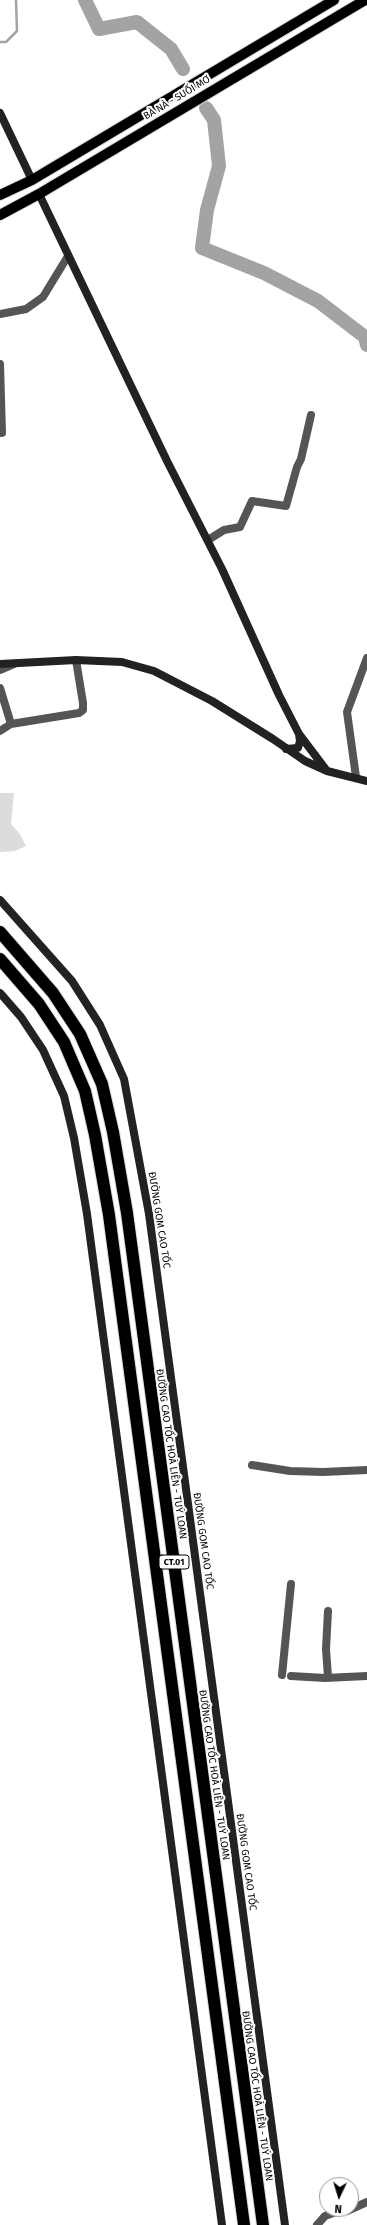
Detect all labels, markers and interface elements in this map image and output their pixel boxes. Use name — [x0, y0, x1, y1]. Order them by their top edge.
street label: BÀ NÀ - SUỐI MƠ — [142, 73, 212, 123]
street label: ĐƯỜNG GOM CAO TỐC — [145, 1171, 173, 1269]
street label: ĐƯỜNG CAO TỐC HOÀ LIÊN - TUÝ LOAN — [153, 1368, 189, 1540]
street label: ĐƯỜNG GOM CAO TỐC — [190, 1492, 216, 1590]
road number: CT.01 — [159, 1555, 189, 1569]
street label: ĐƯỜNG CAO TỐC HOÀ LIÊN - TUÝ LOAN — [196, 1689, 232, 1861]
street label: ĐƯỜNG GOM CAO TỐC — [233, 1813, 259, 1911]
street label: ĐƯỜNG CAO TỐC HOÀ LIÊN - TUÝ LOAN — [239, 2010, 275, 2182]
north arrow — [319, 2177, 359, 2217]
text: N — [334, 2202, 342, 2215]

